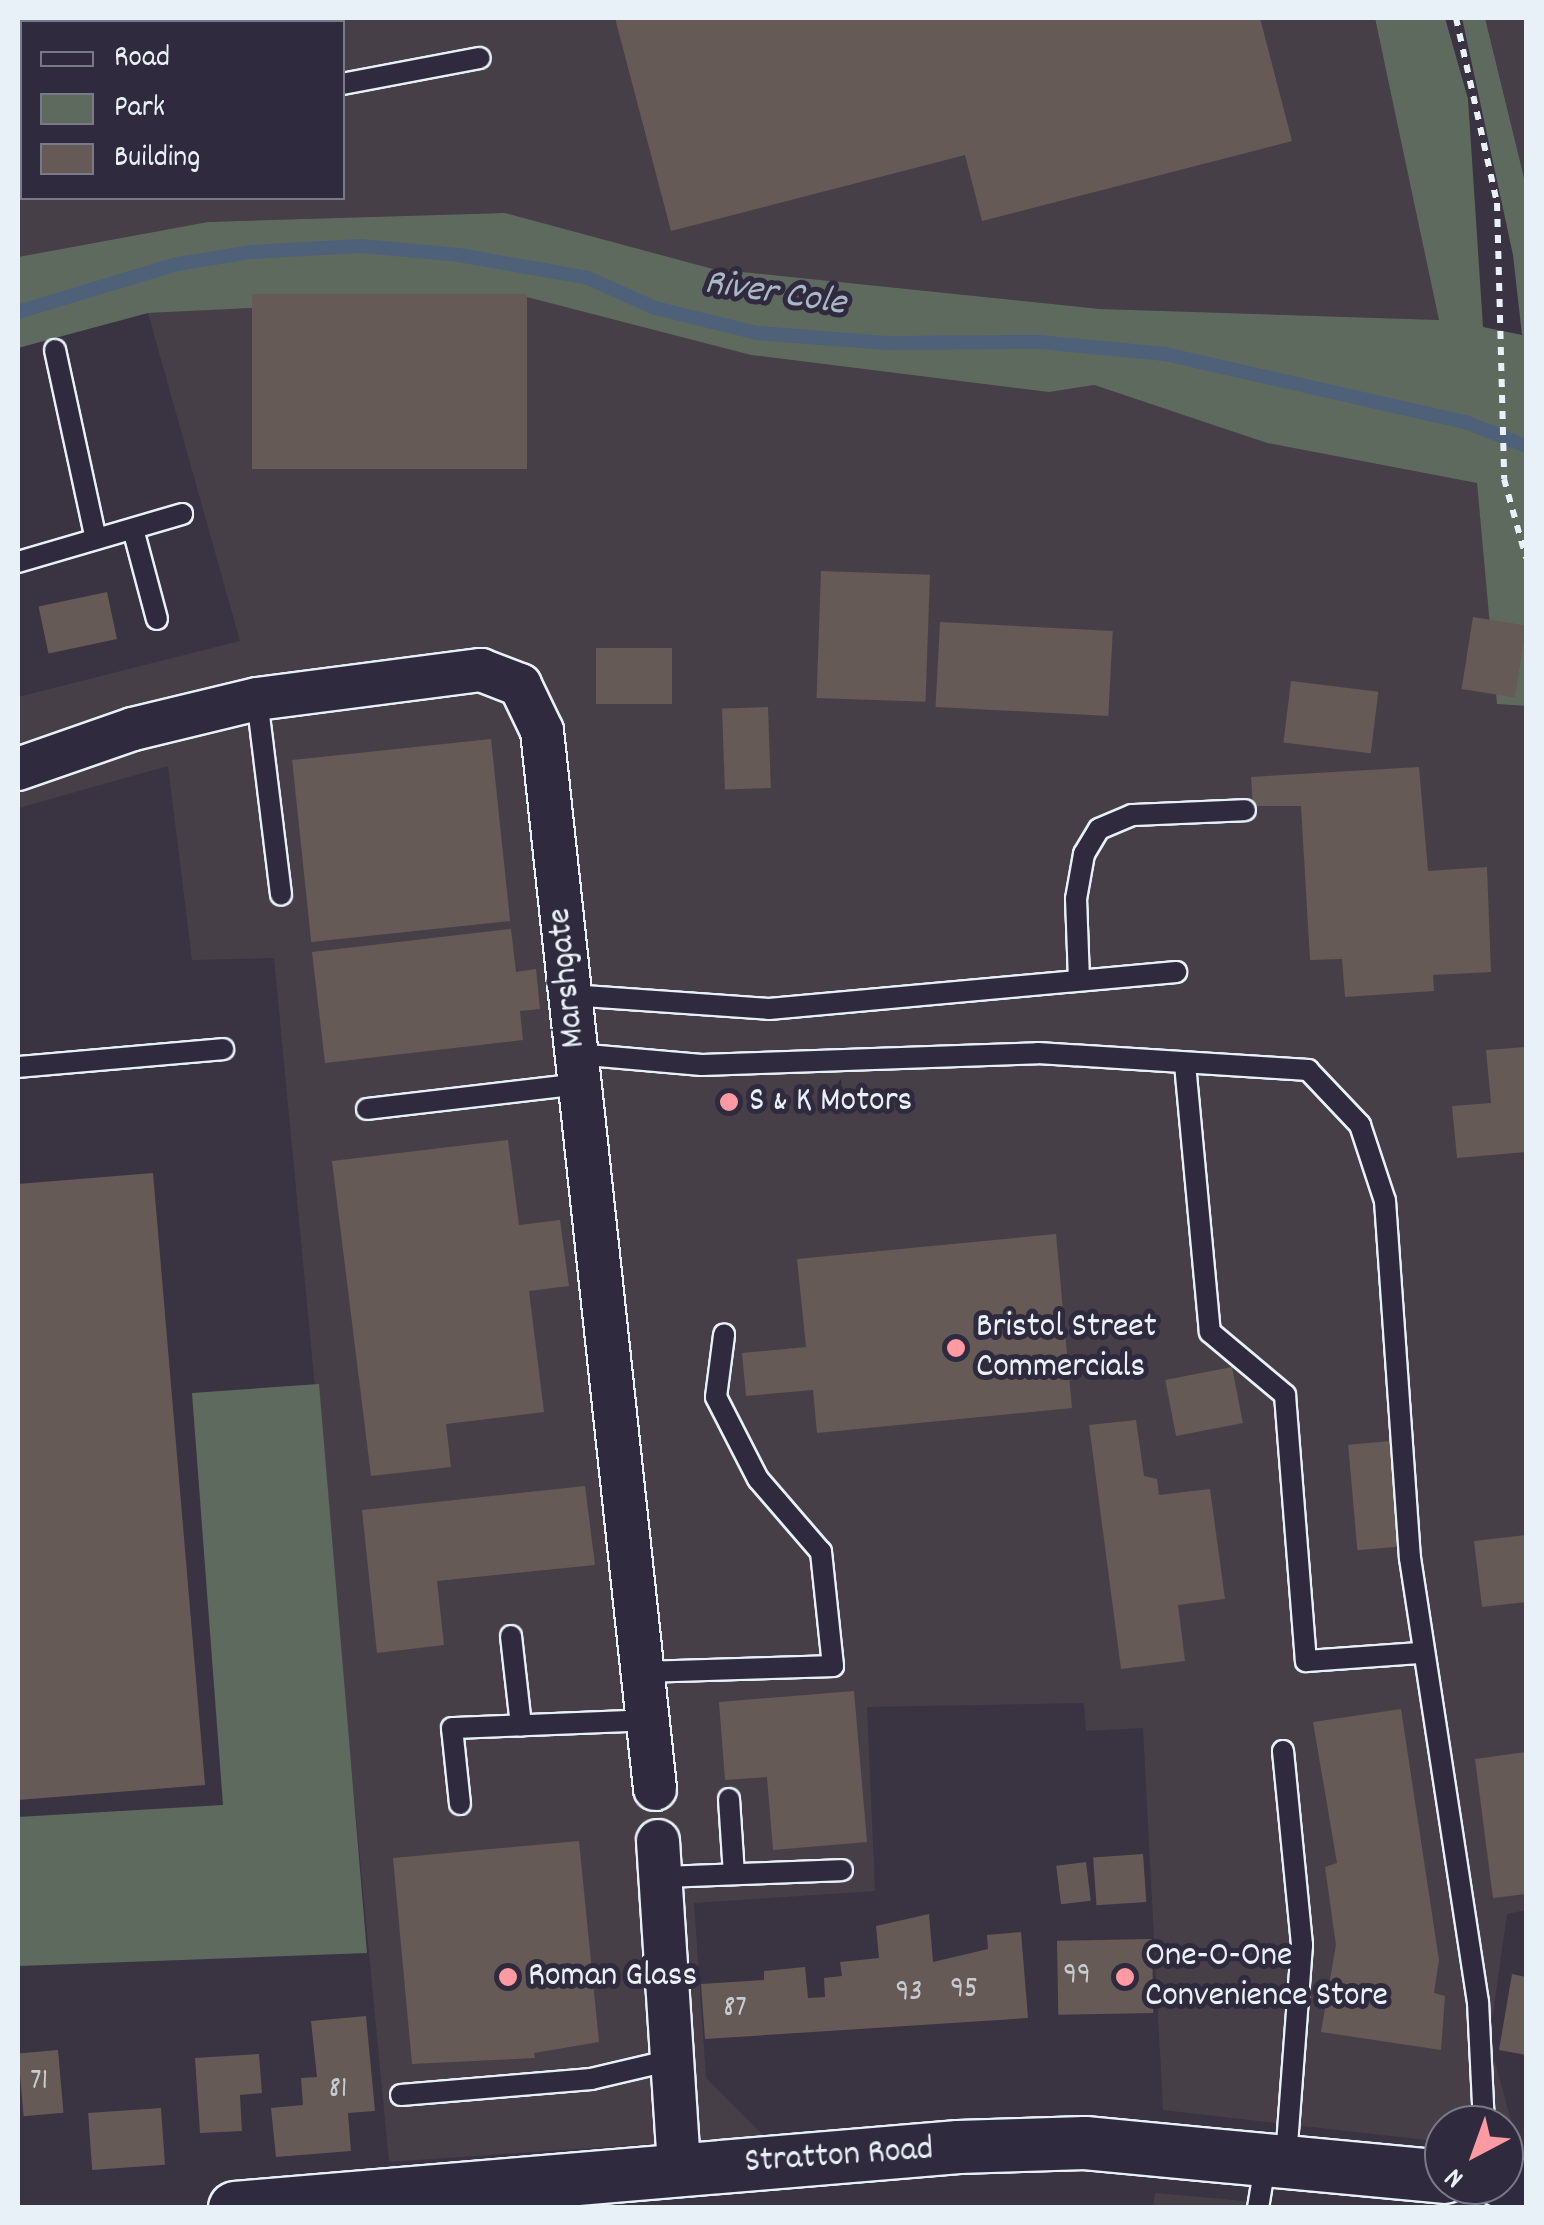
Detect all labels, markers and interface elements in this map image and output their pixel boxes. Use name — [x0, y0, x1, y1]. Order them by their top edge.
legend — [20, 20, 345, 200]
text: Road — [114, 38, 170, 81]
text: Park — [114, 88, 165, 131]
text: Building — [114, 138, 200, 181]
water label: River Cole — [701, 261, 849, 329]
street label: Marshgate — [540, 906, 596, 1050]
place label: S & K Motors — [749, 1081, 912, 1123]
marker: S & K Motors — [718, 1091, 740, 1113]
place label: Bristol Street Commercials — [976, 1307, 1157, 1389]
marker: Bristol Street Commercials — [945, 1337, 967, 1359]
place label: One-O-One Convenience Store — [1145, 1936, 1388, 2018]
place label: Roman Glass — [528, 1956, 697, 1998]
house number: 99 — [1063, 1959, 1091, 1995]
marker: Roman Glass — [497, 1966, 519, 1988]
marker: One-O-One Convenience Store — [1114, 1966, 1136, 1988]
house number: 95 — [950, 1973, 978, 2009]
house number: 93 — [895, 1976, 923, 2012]
house number: 87 — [723, 1992, 747, 2028]
house number: 71 — [30, 2065, 48, 2101]
house number: 81 — [329, 2073, 347, 2109]
north arrow — [1424, 2105, 1524, 2205]
street label: Stratton Road — [743, 2129, 935, 2185]
text: N — [1437, 2156, 1474, 2196]

